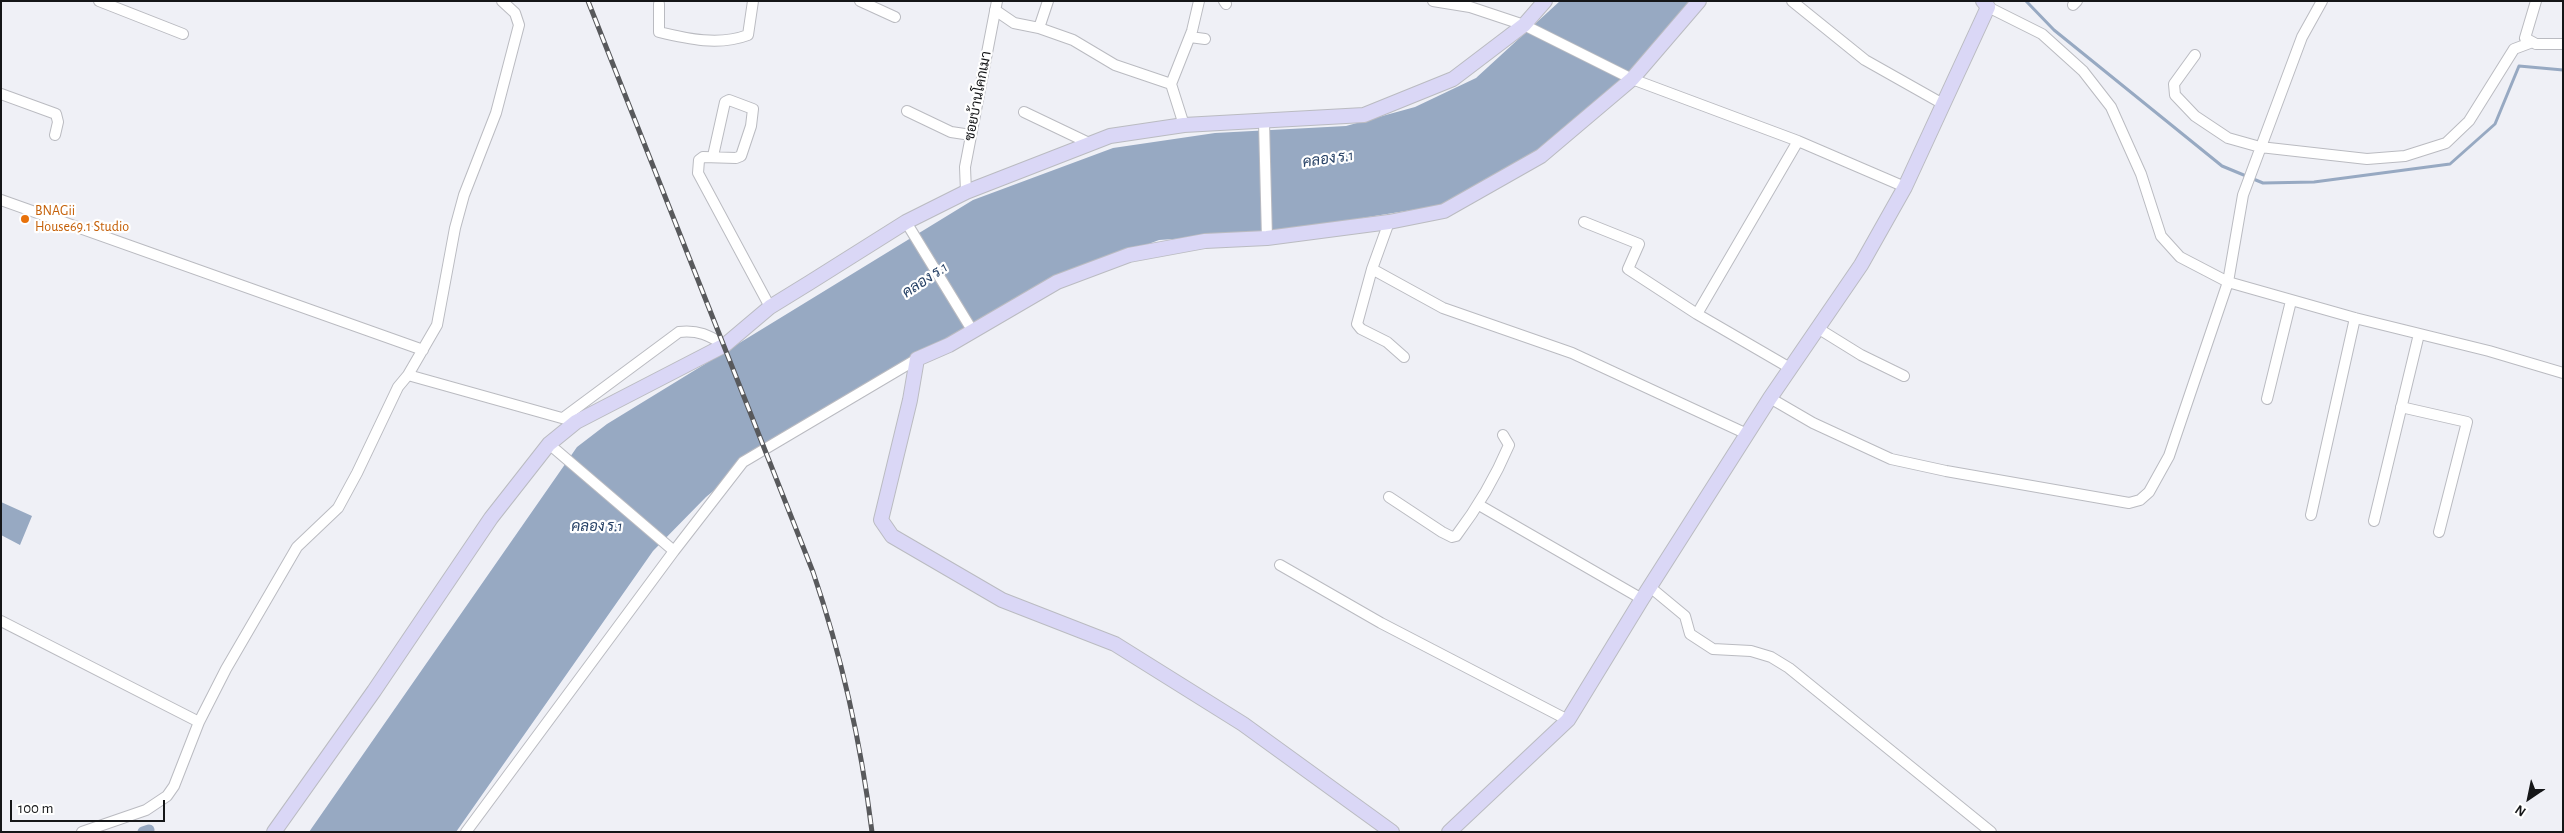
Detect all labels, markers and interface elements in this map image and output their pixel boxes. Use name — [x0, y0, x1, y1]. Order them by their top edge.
street label: ซอยบ้านโคกเมา — [961, 50, 995, 142]
water label: คลอง ร.1 — [1301, 147, 1355, 171]
place label: BNAGii House69.1 Studio — [35, 203, 129, 236]
marker: BNAGii House69.1 Studio — [19, 213, 31, 225]
water label: คลอง ร.1 — [899, 258, 951, 302]
water label: คลอง ร.1 — [571, 517, 623, 535]
north arrow — [2504, 773, 2554, 823]
scale bar — [12, 790, 168, 822]
text: 100 m — [18, 801, 53, 816]
text: N — [2513, 802, 2529, 819]

